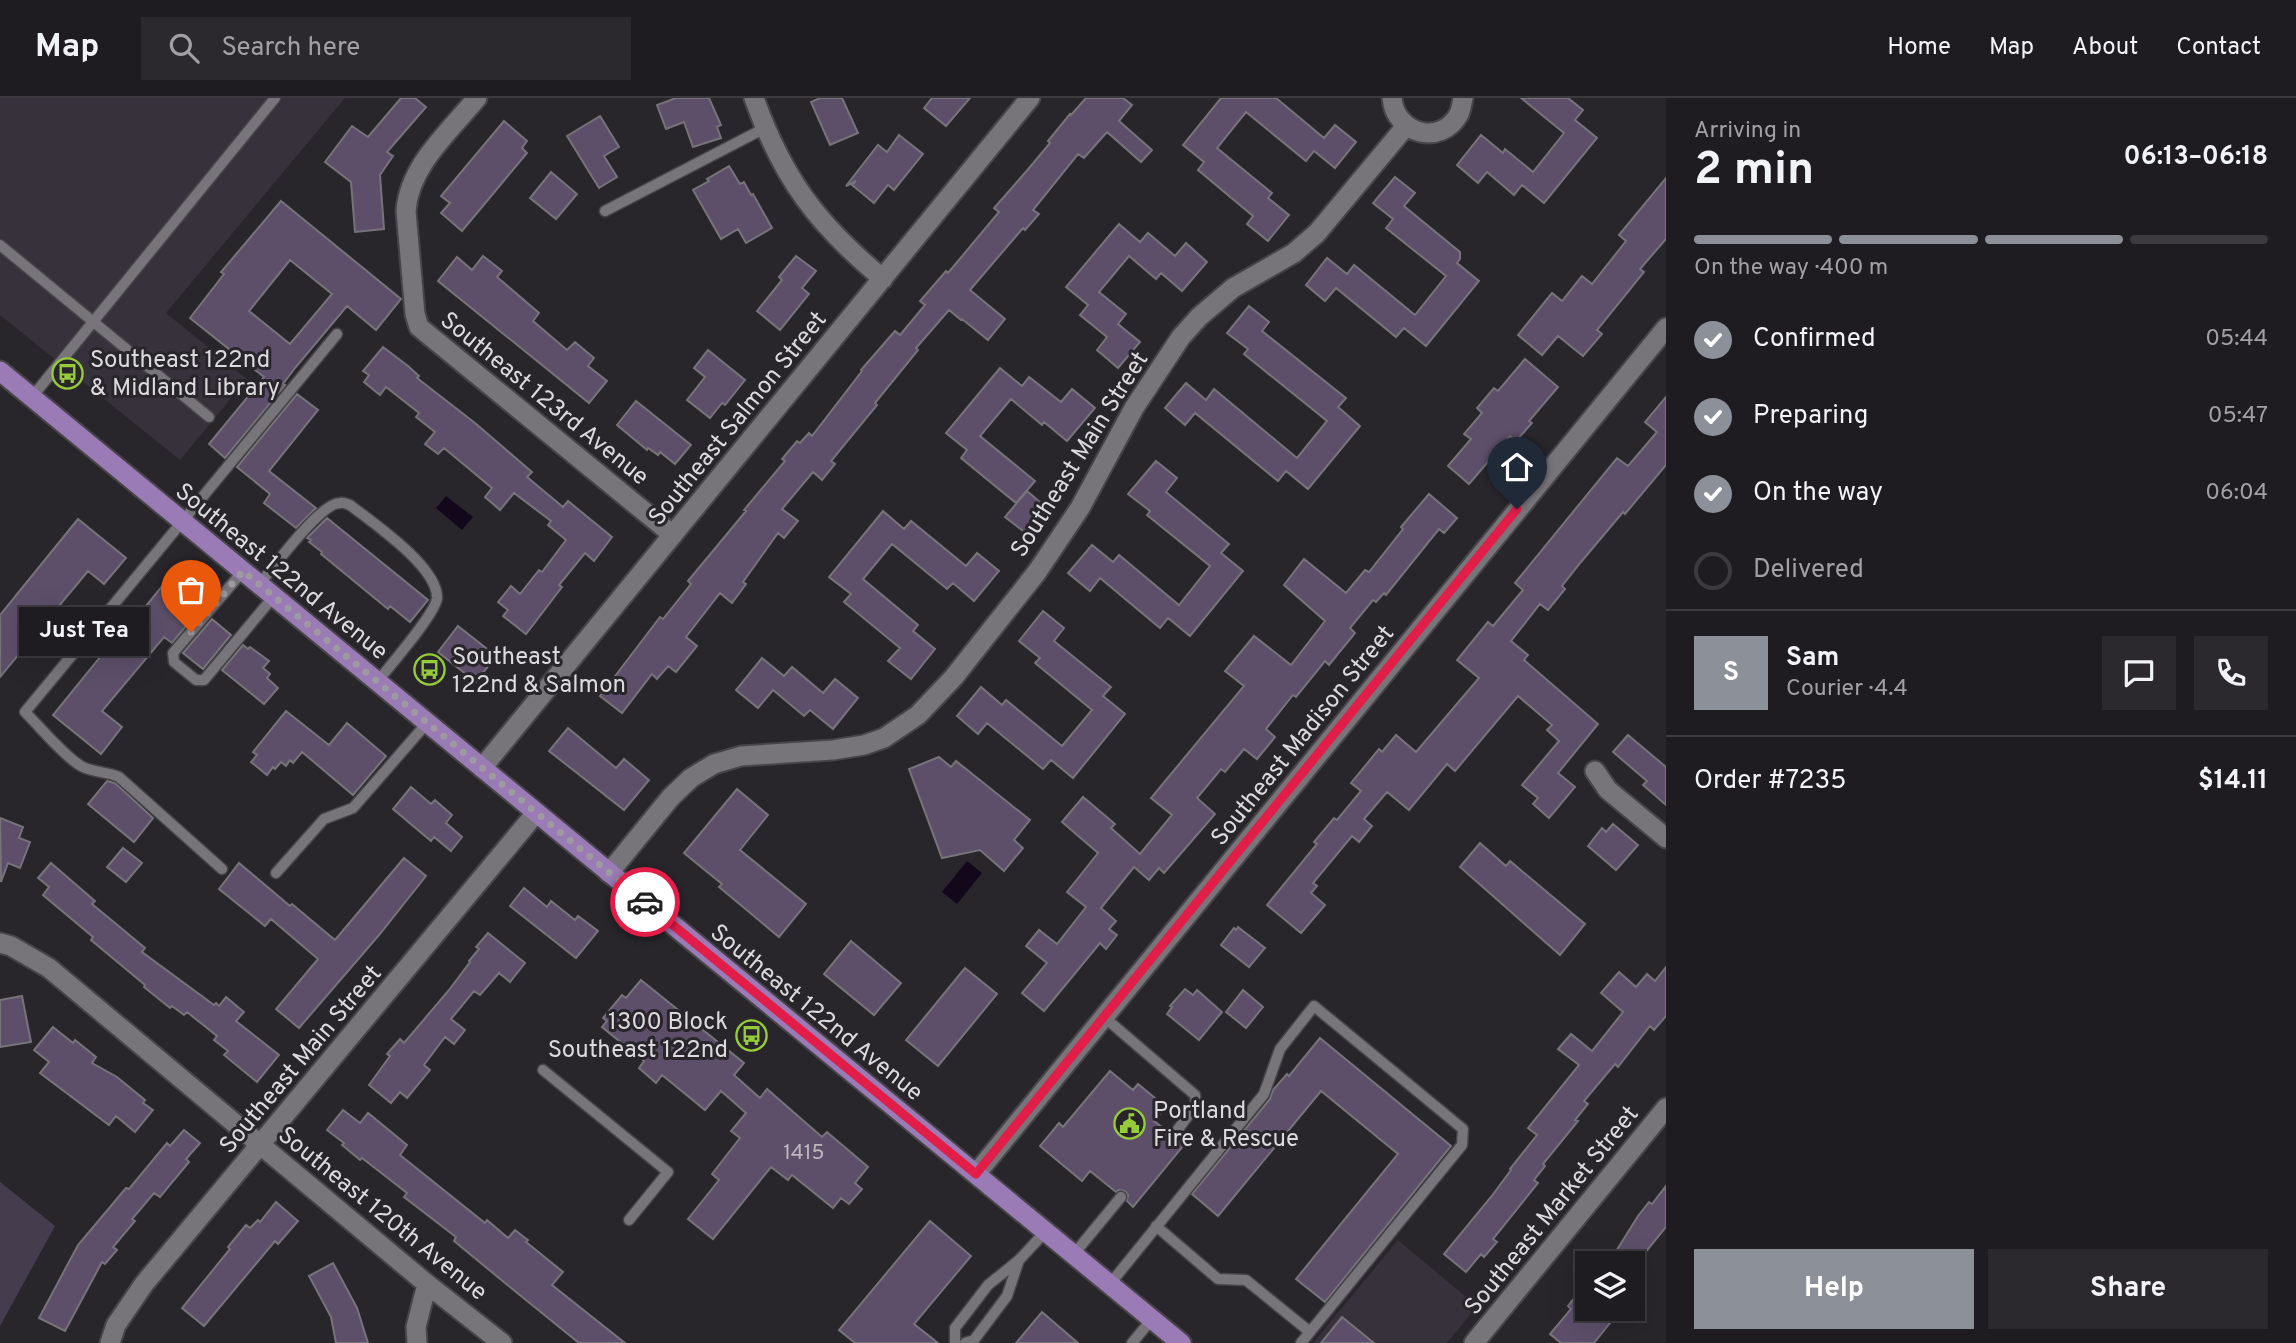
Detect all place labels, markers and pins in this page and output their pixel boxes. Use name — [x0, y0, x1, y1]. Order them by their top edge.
place label: Southeast 122nd & Midland Library — [90, 346, 280, 404]
bus stop icon: Southeast 122nd & Midland Library — [50, 356, 84, 390]
pin — [1487, 437, 1547, 509]
pin — [161, 560, 221, 632]
callout: Just Tea — [19, 608, 149, 656]
place label: Southeast 122nd & Salmon — [452, 643, 626, 701]
bus stop icon: Southeast 122nd & Salmon — [412, 653, 446, 687]
place label: 1300 Block Southeast 122nd — [548, 1008, 728, 1066]
bus stop icon: 1300 Block Southeast 122nd — [734, 1018, 768, 1052]
place label: Portland Fire & Rescue — [1153, 1097, 1299, 1155]
public building icon: Portland Fire & Rescue — [1113, 1107, 1147, 1141]

